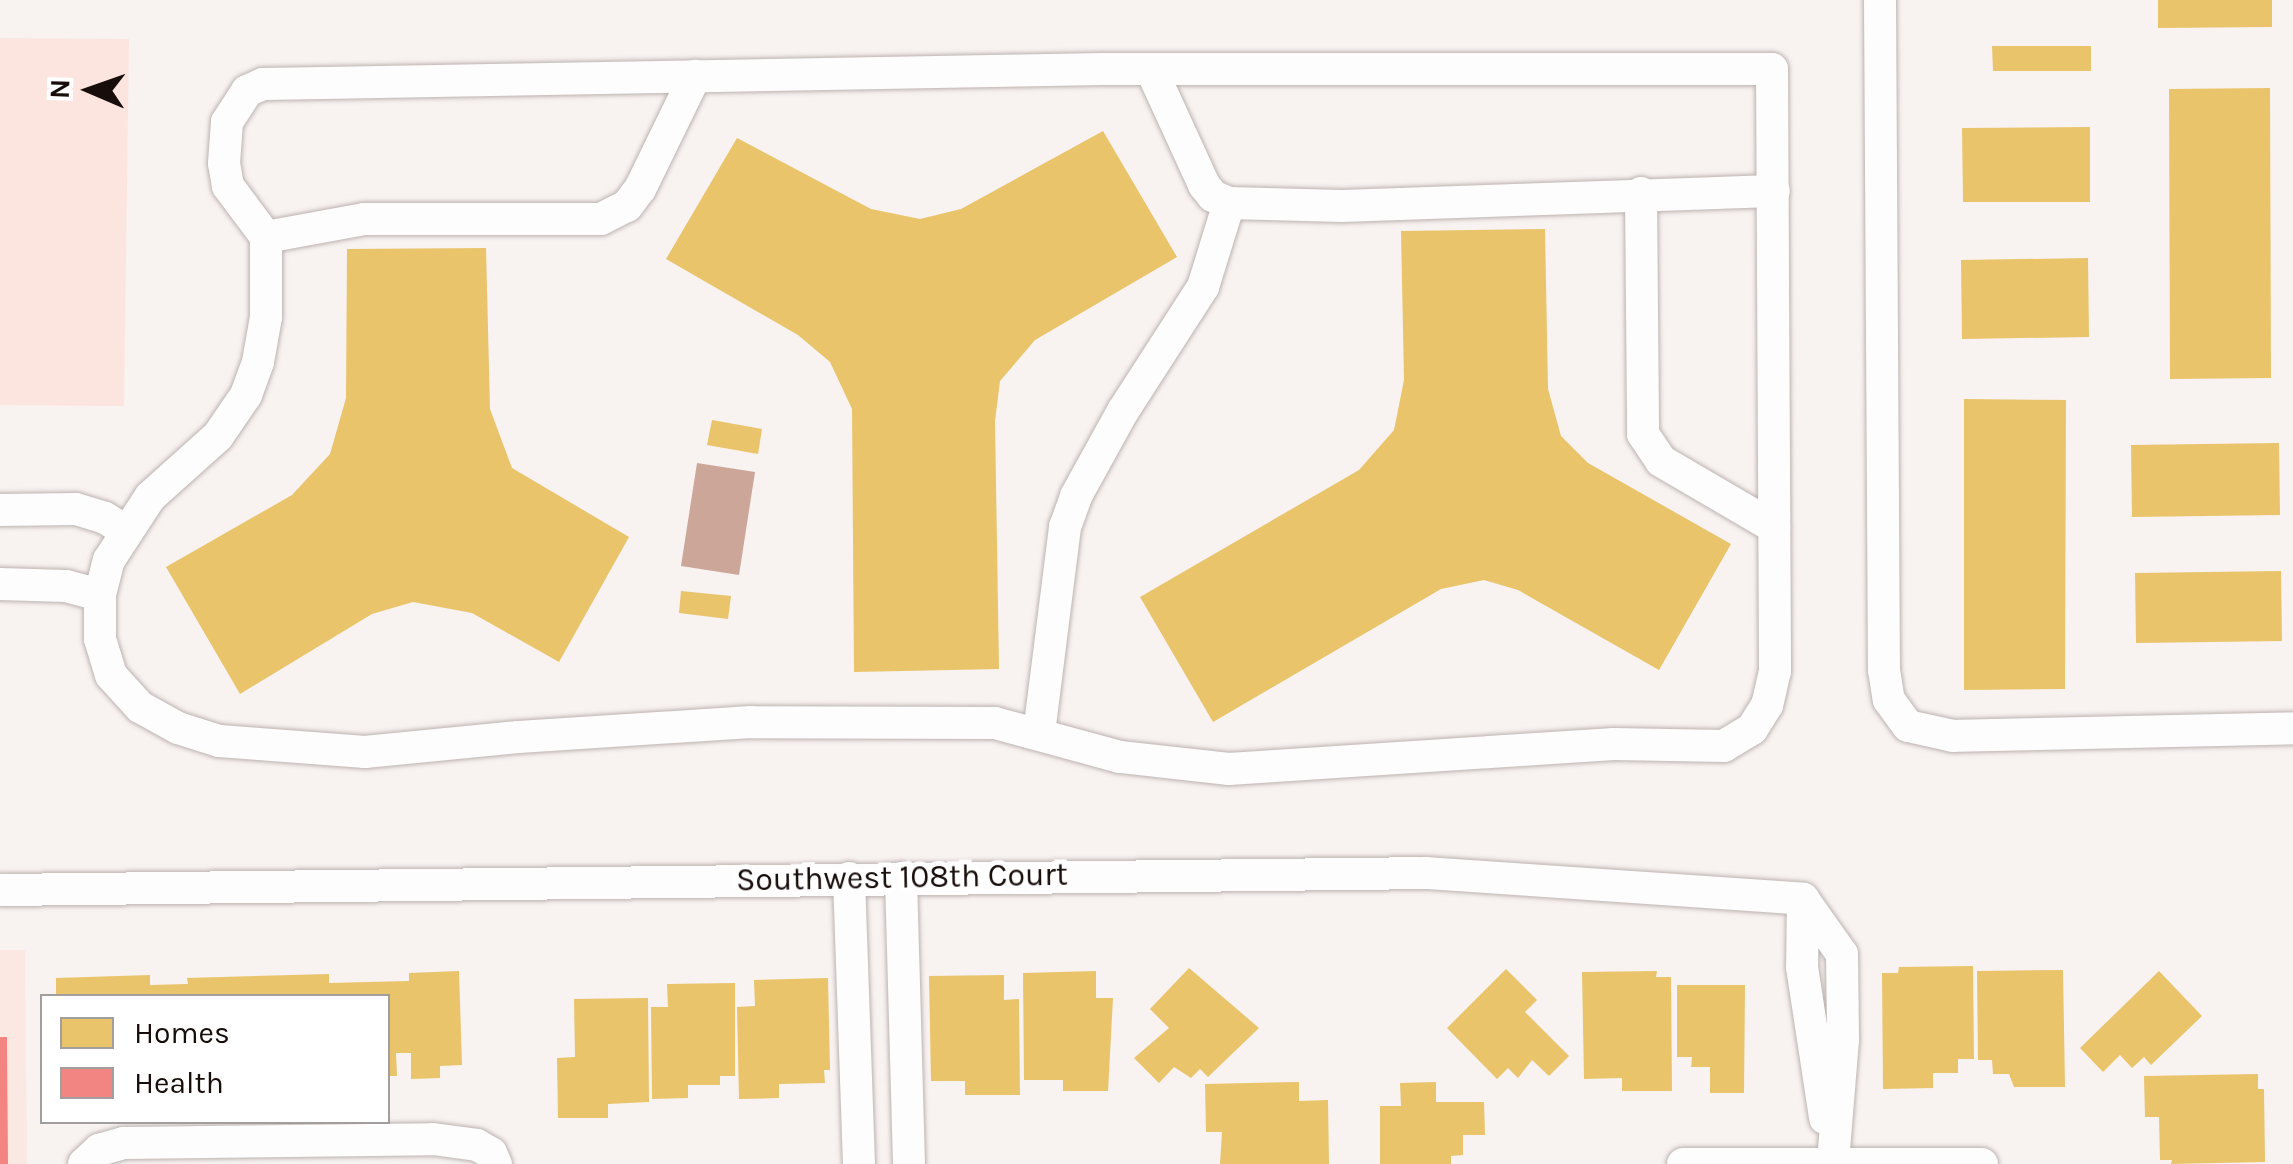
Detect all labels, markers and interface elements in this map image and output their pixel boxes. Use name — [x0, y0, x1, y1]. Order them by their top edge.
north arrow — [40, 40, 140, 140]
text: N — [43, 78, 76, 100]
street label: Southwest 108th Court — [736, 856, 1068, 900]
legend — [40, 994, 390, 1124]
text: Homes — [134, 1015, 230, 1051]
text: Health — [134, 1065, 224, 1101]

